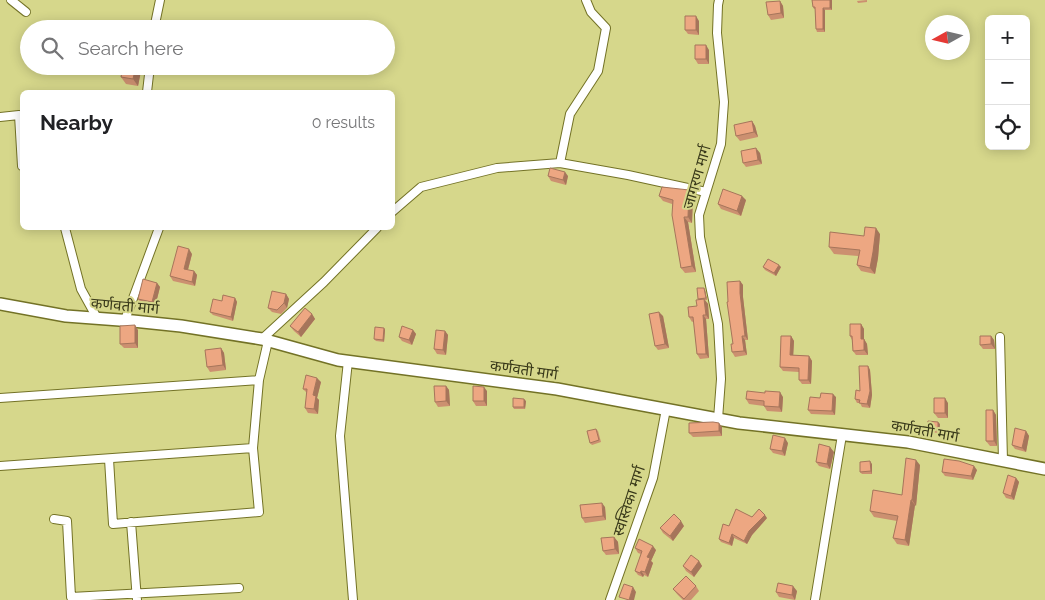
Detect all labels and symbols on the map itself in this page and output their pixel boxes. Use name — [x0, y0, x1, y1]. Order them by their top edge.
north arrow — [925, 15, 970, 60]
street label: जागरण मार्ग — [679, 142, 715, 211]
street label: कर्णवती मार्ग — [90, 294, 161, 318]
street label: कर्णवती मार्ग — [489, 356, 560, 384]
street label: कर्णवती मार्ग — [890, 416, 961, 446]
street label: स्वस्तिका मार्ग — [609, 463, 649, 538]

